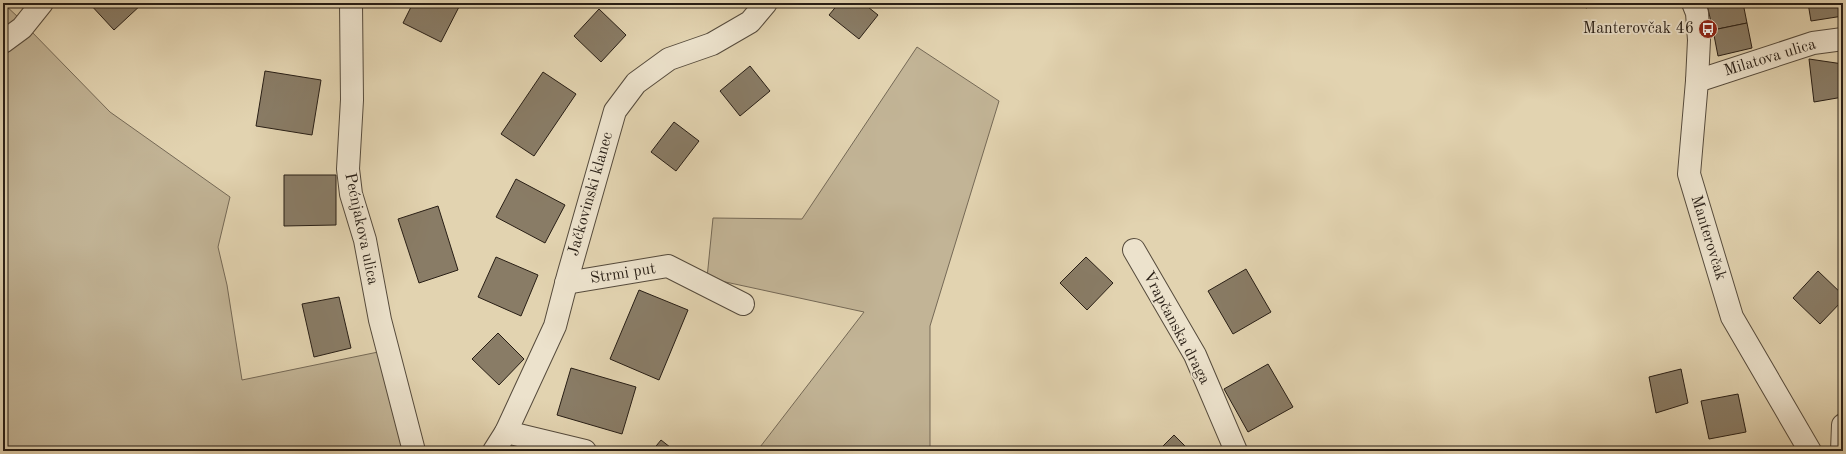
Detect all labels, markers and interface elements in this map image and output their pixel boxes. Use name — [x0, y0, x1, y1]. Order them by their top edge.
bus stop icon: Manterovčak 46 — [1697, 18, 1719, 40]
place label: Manterovčak 46 — [1583, 21, 1694, 37]
street label: Milatova ulica — [1722, 36, 1818, 80]
street label: Jačkovinski klanec — [566, 130, 616, 258]
street label: Pećnjakova ulica — [341, 172, 381, 287]
street label: Manterovčak — [1687, 194, 1729, 282]
street label: Strmi put — [589, 261, 657, 287]
street label: Vrapčanska draga — [1139, 269, 1213, 387]

